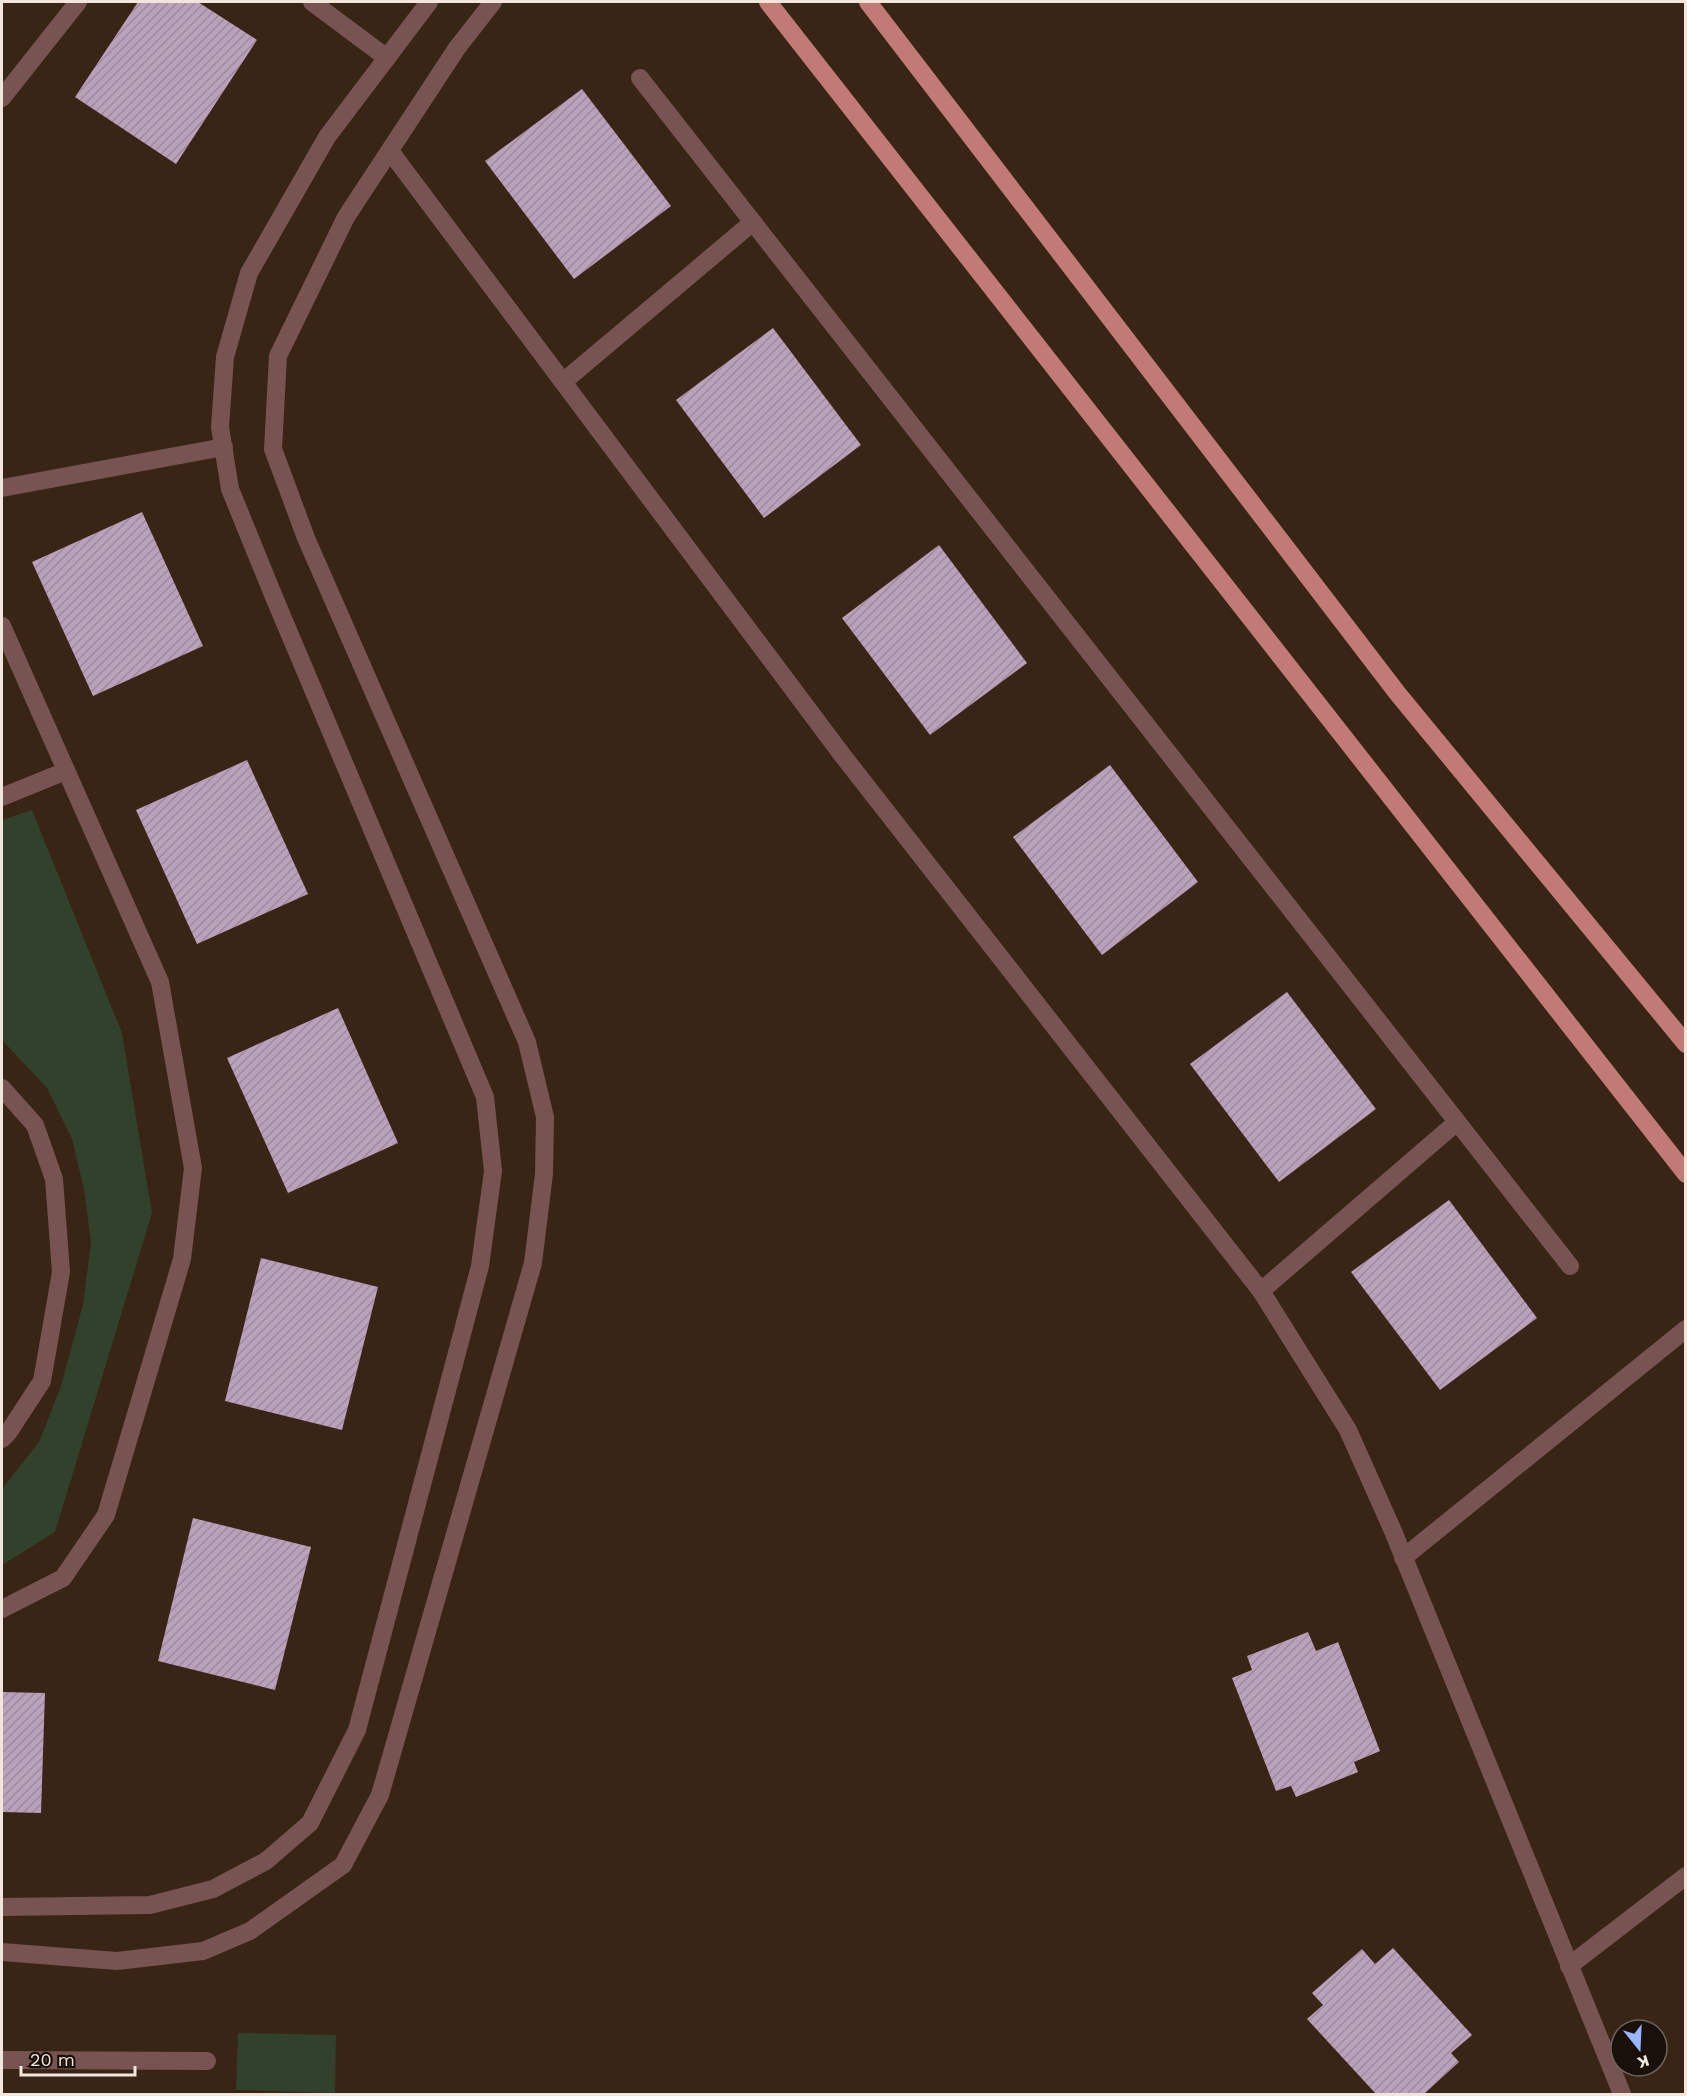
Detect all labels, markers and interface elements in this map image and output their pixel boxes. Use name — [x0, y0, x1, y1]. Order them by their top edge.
north arrow — [1609, 2018, 1669, 2078]
scale bar — [21, 2039, 135, 2077]
text: 20 m — [30, 2049, 75, 2070]
text: K — [1635, 2051, 1652, 2073]

